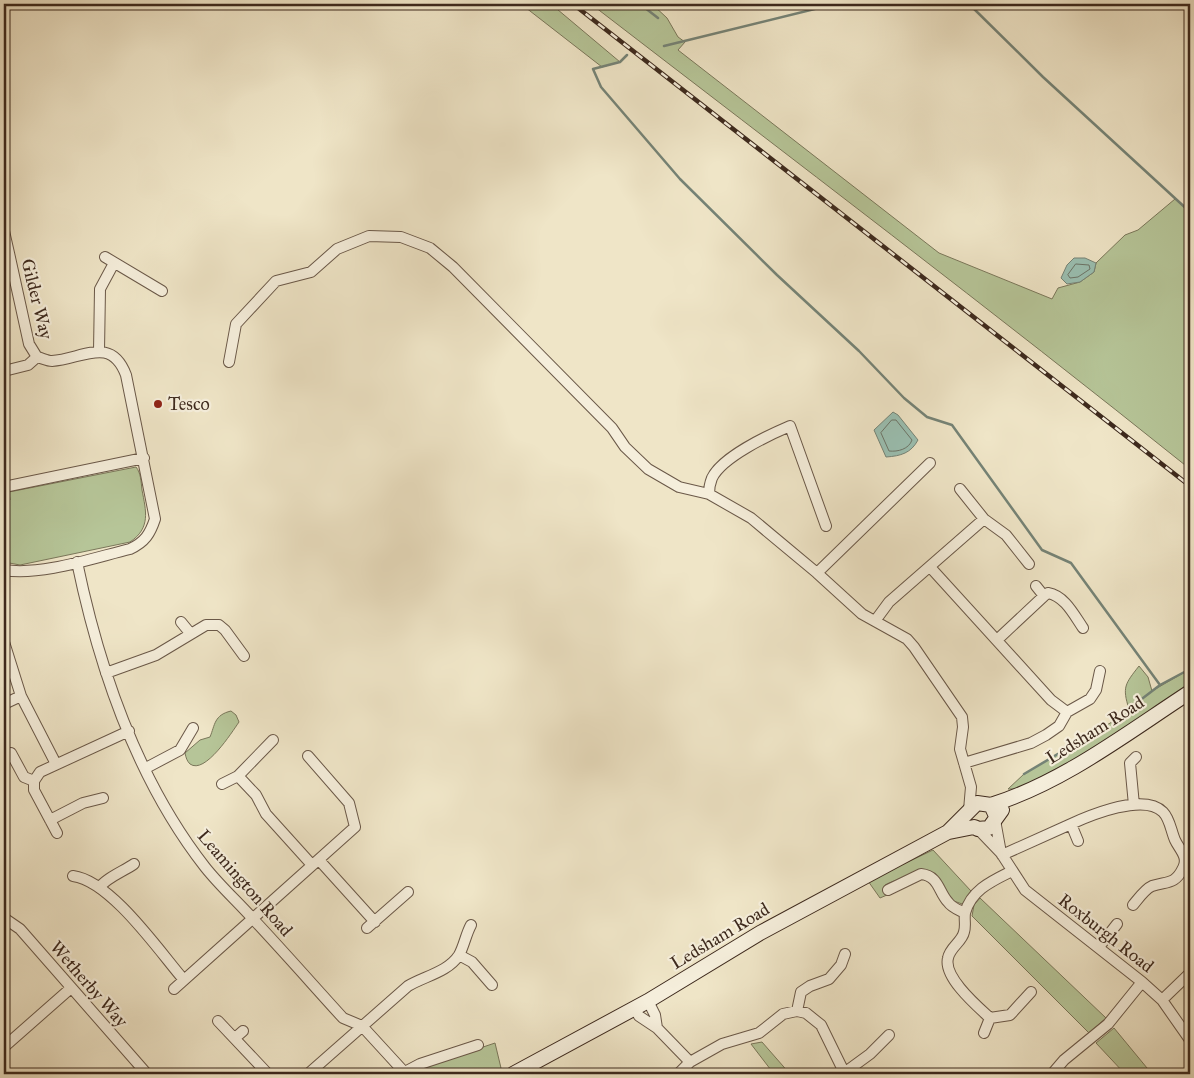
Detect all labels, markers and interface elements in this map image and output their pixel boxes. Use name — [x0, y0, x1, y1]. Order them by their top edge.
street label: Gilder Way — [16, 256, 58, 342]
place label: Tesco — [168, 393, 210, 415]
marker: Tesco — [152, 398, 164, 410]
street label: Ledsham Road — [1042, 691, 1148, 769]
street label: Leamington Road — [192, 825, 297, 941]
street label: Roxburgh Road — [1053, 889, 1158, 978]
street label: Ledsham Road — [667, 898, 773, 974]
street label: Wetherby Way — [46, 936, 133, 1032]

